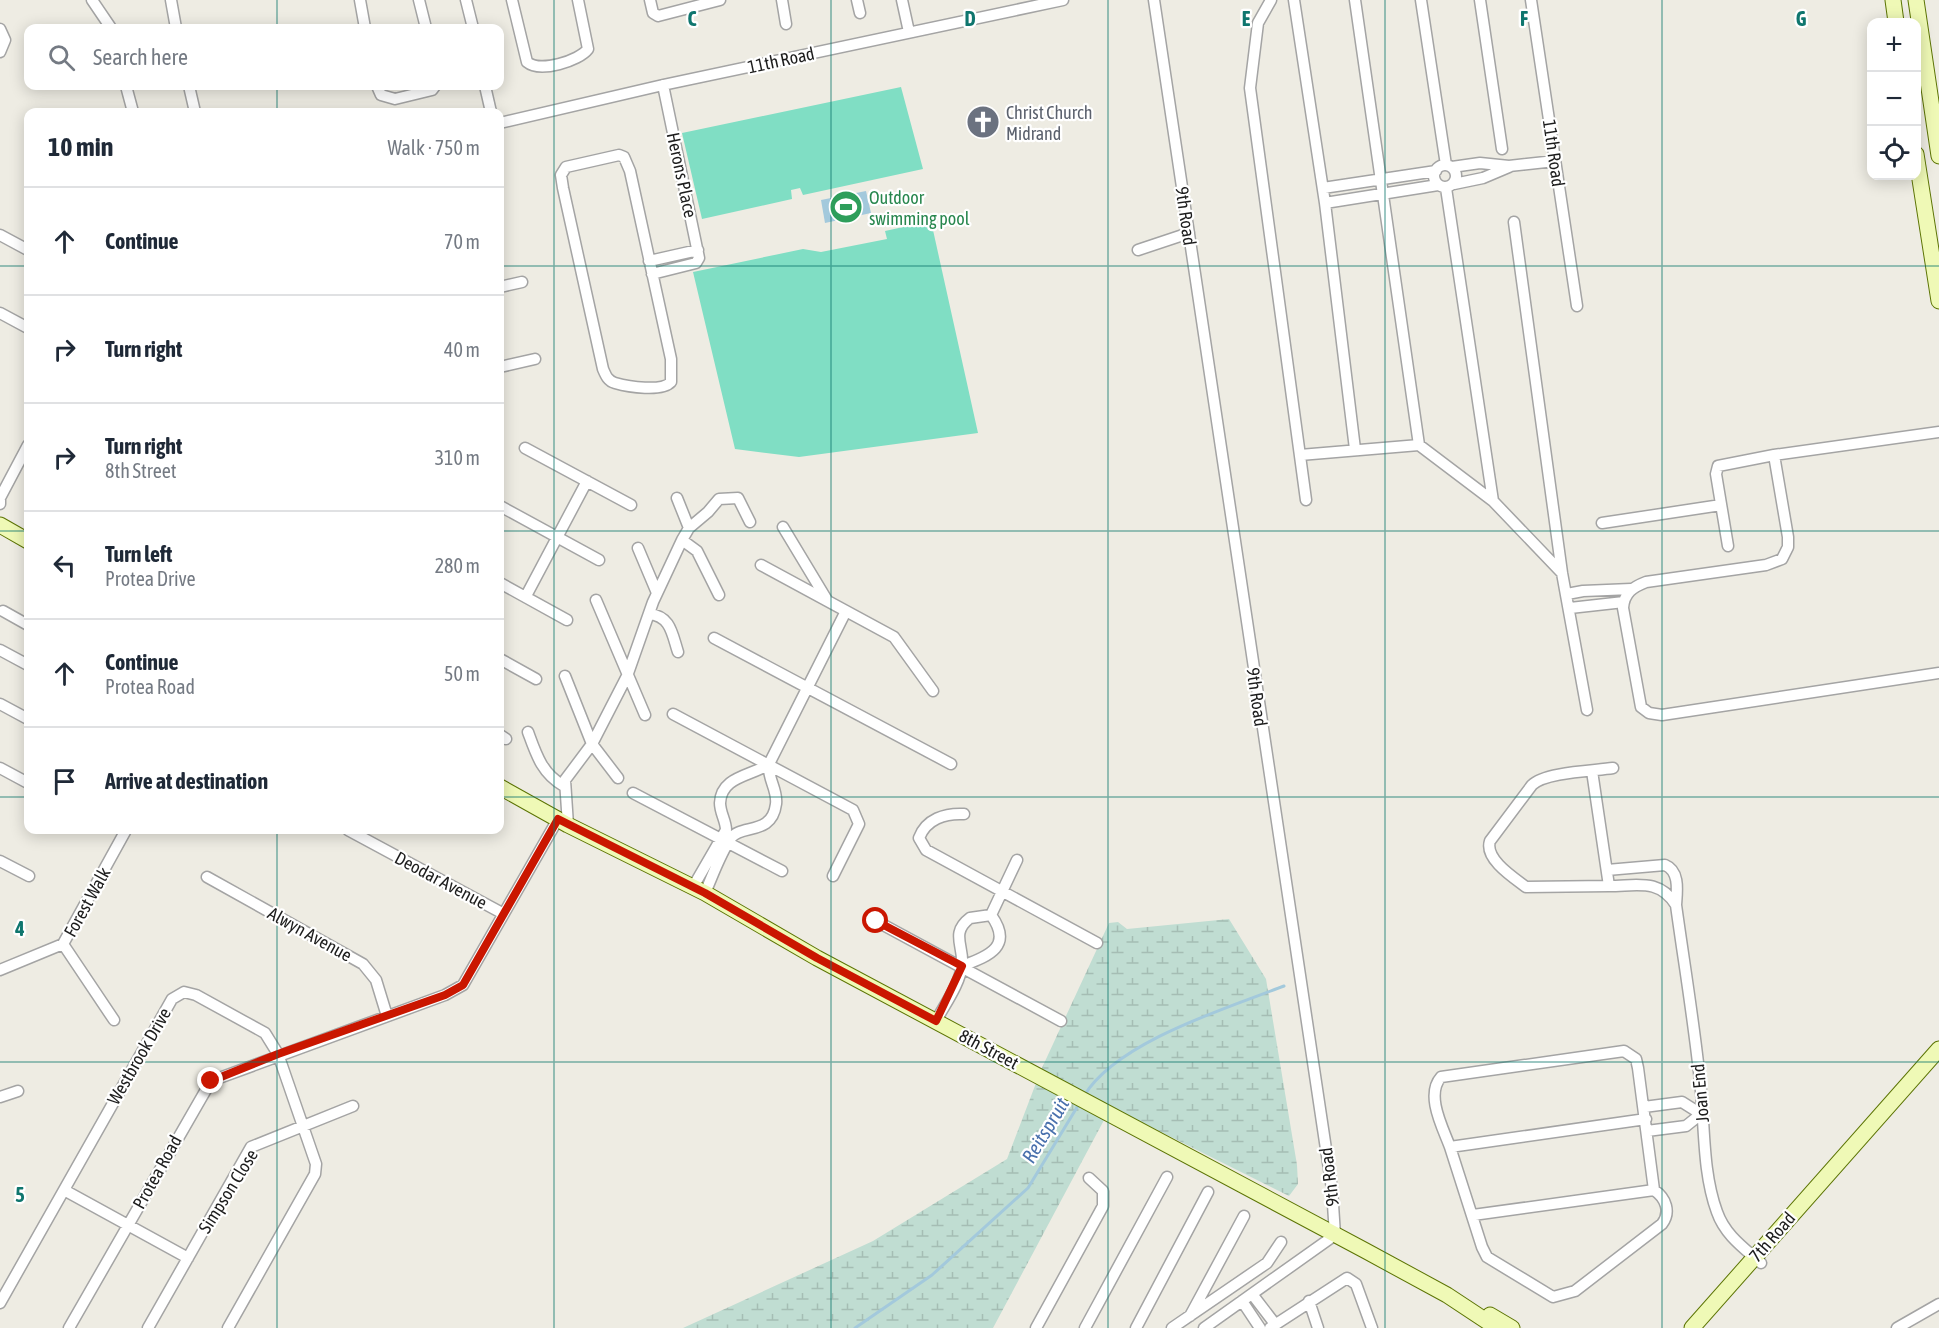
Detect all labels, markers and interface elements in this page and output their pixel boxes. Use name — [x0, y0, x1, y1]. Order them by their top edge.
text: C — [688, 7, 697, 30]
text: D — [964, 7, 976, 30]
text: E — [1242, 7, 1251, 30]
text: F — [1520, 7, 1528, 30]
text: G — [1796, 7, 1807, 30]
map controls — [1867, 18, 1921, 180]
button: + — [1867, 18, 1921, 72]
search box — [24, 24, 504, 90]
icon: search — [45, 41, 78, 74]
street label: 11th Road — [746, 43, 816, 77]
text: Search here — [93, 44, 188, 70]
button: − — [1867, 72, 1921, 126]
place label: Christ Church Midrand — [1006, 102, 1093, 144]
church icon: Christ Church Midrand — [965, 104, 1001, 140]
street label: 11th Road — [1539, 118, 1569, 188]
button: locate — [1867, 126, 1921, 180]
street label: Herons Place — [663, 130, 701, 220]
text: 10 min — [48, 132, 113, 162]
text: Walk · 750 m — [388, 136, 480, 159]
street label: 9th Road — [1171, 185, 1201, 247]
place label: Outdoor swimming pool — [869, 187, 970, 229]
sports icon: Outdoor swimming pool — [828, 189, 864, 225]
icon: ahead — [48, 225, 81, 258]
text: Continue — [105, 228, 179, 254]
text: 70 m — [444, 230, 480, 253]
icon: right — [48, 333, 81, 366]
text: Turn right — [105, 336, 182, 362]
text: 40 m — [444, 338, 480, 361]
text: Turn right — [105, 433, 182, 459]
icon: right — [48, 441, 81, 474]
text: 310 m — [435, 446, 480, 469]
text: 8th Street — [105, 459, 176, 482]
text: Turn left — [105, 541, 172, 567]
icon: left — [48, 549, 81, 582]
text: 280 m — [435, 554, 480, 577]
text: Protea Drive — [105, 567, 196, 590]
text: Continue — [105, 649, 179, 675]
icon: ahead — [48, 657, 81, 690]
text: 50 m — [444, 662, 480, 685]
street label: 9th Road — [1242, 666, 1272, 728]
text: Protea Road — [105, 675, 195, 698]
icon: arrive — [48, 765, 81, 798]
text: Arrive at destination — [105, 768, 268, 794]
street label: Deodar Avenue — [391, 847, 491, 913]
street label: Forest Walk — [59, 863, 115, 941]
street label: Alwyn Avenue — [264, 902, 356, 966]
route start — [862, 907, 888, 933]
text: 4 — [14, 917, 25, 940]
street label: Westbrook Drive — [103, 1004, 175, 1108]
street label: 8th Street — [956, 1025, 1022, 1073]
street label: Joan End — [1687, 1063, 1713, 1123]
route end — [197, 1067, 223, 1093]
water label: Reitspruit — [1017, 1093, 1073, 1167]
street label: Protea Road — [128, 1132, 186, 1212]
street label: Simpson Close — [194, 1145, 262, 1237]
street label: 9th Road — [1315, 1146, 1343, 1208]
text: 5 — [15, 1183, 25, 1206]
street label: 7th Road — [1745, 1208, 1799, 1266]

